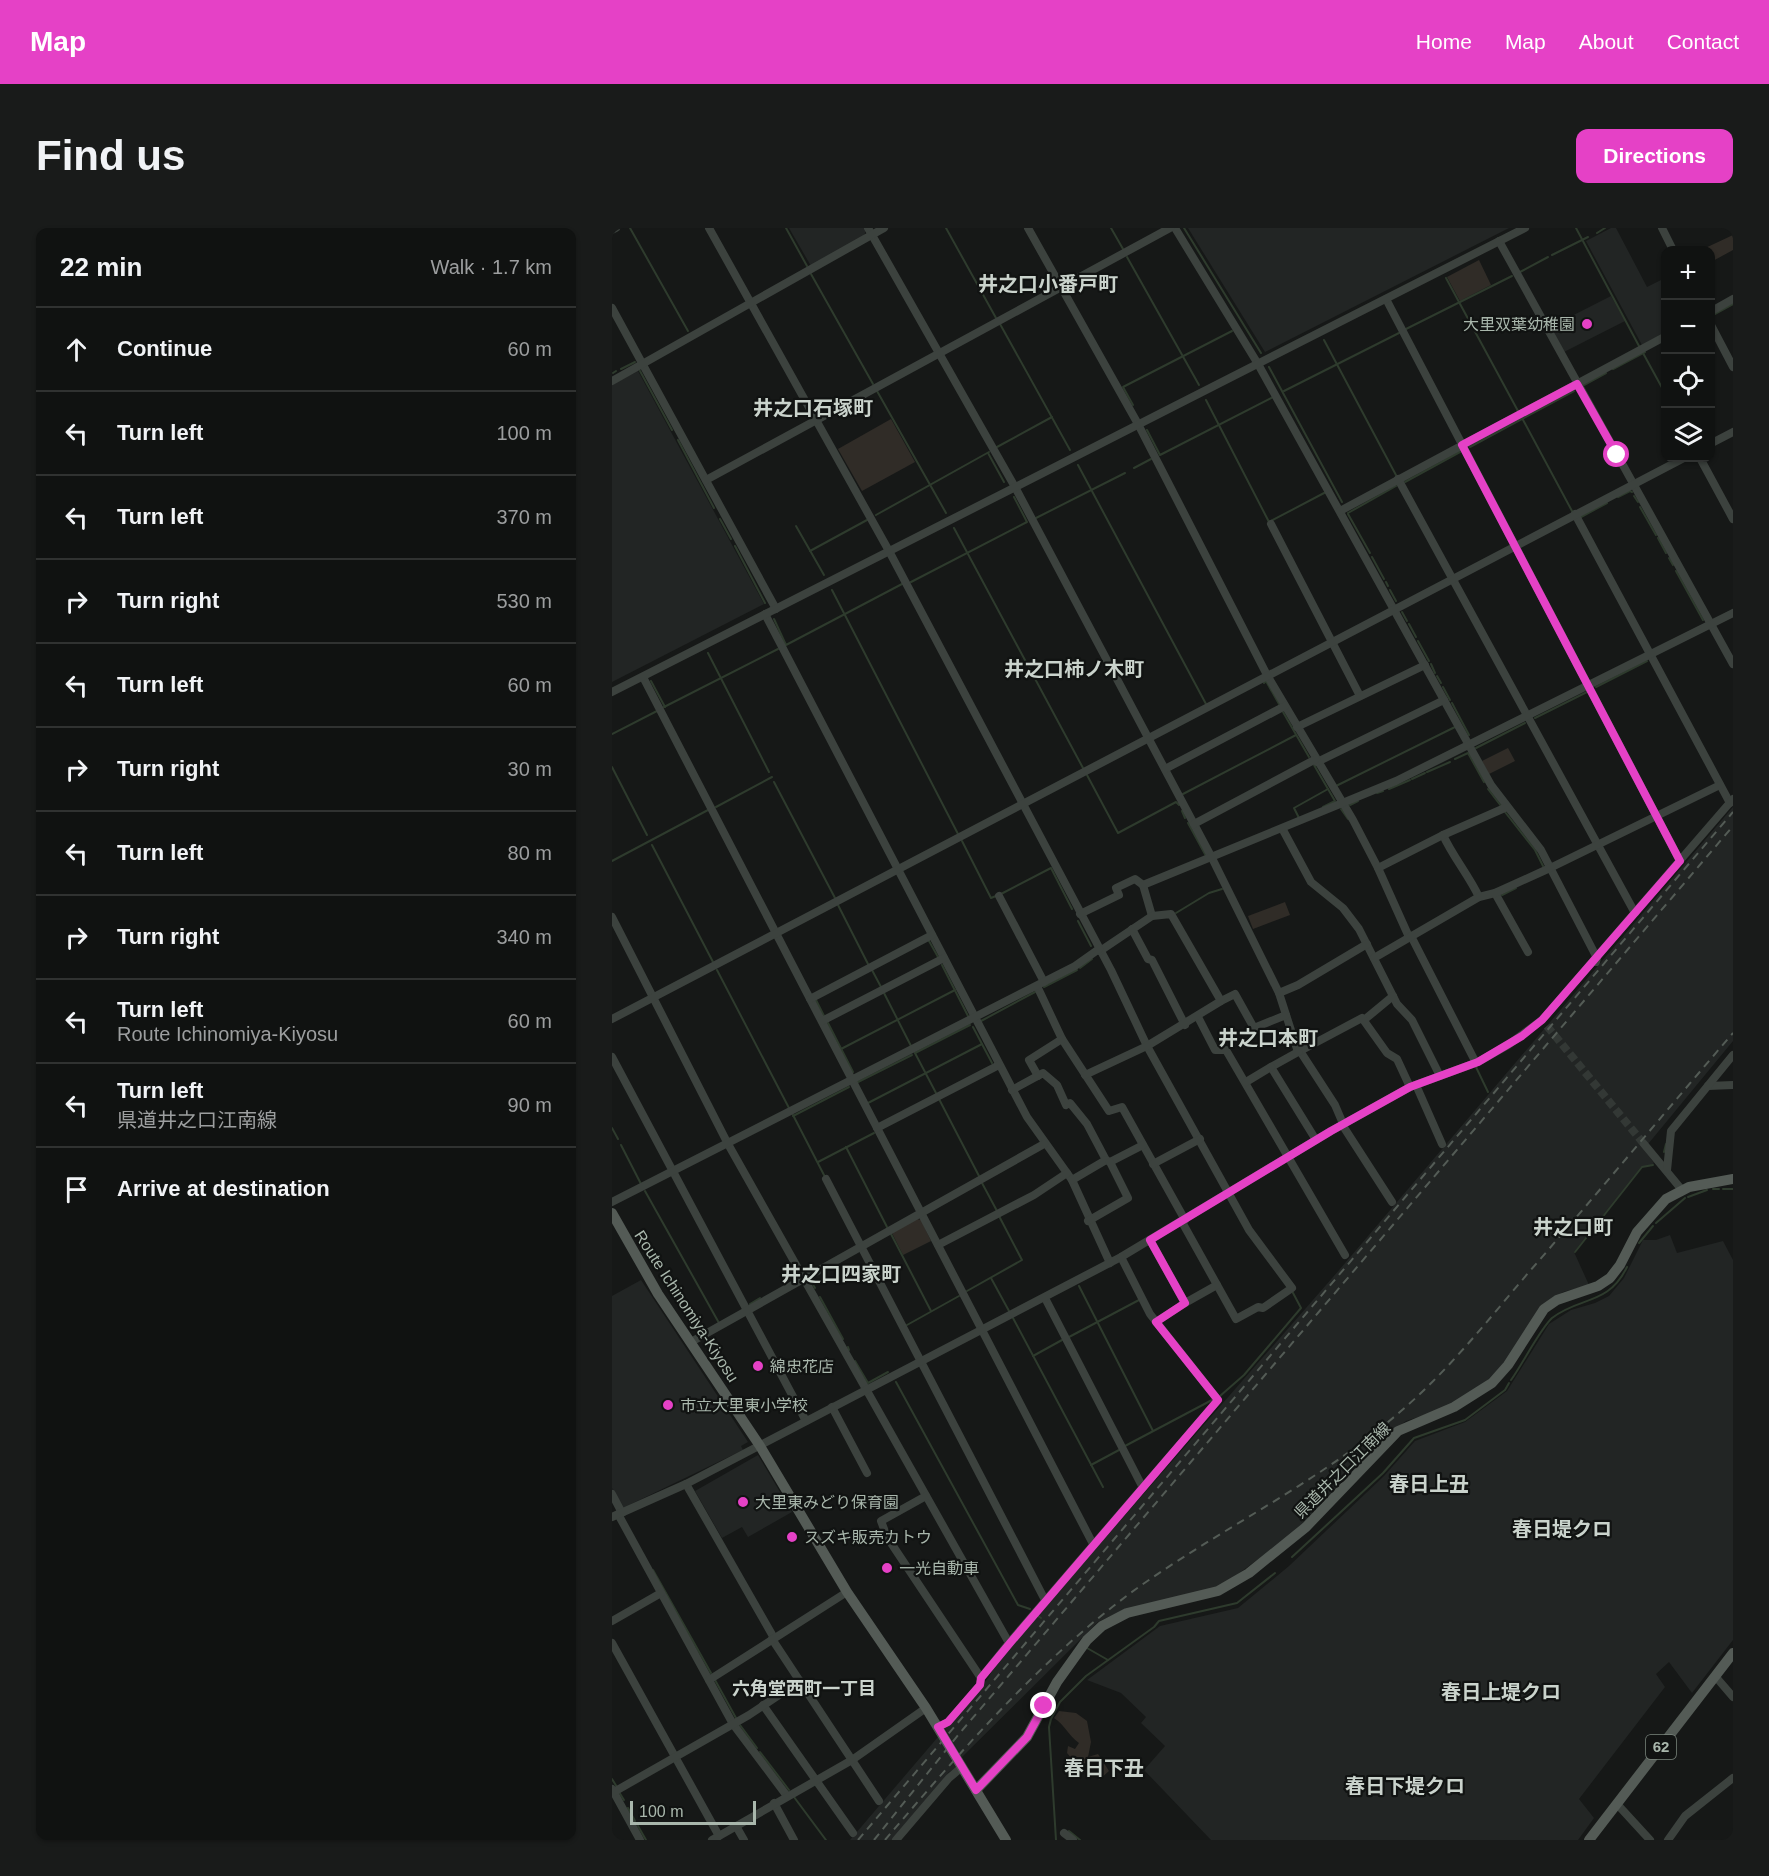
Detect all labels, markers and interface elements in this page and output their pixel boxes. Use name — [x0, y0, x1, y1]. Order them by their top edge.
text: Map — [30, 26, 86, 57]
text: Home — [1416, 30, 1472, 53]
text: Map — [1505, 30, 1546, 53]
text: About — [1579, 30, 1634, 53]
text: Contact — [1667, 30, 1739, 53]
button: Directions — [1576, 129, 1733, 183]
text: Find us — [36, 132, 185, 179]
map controls — [1661, 246, 1715, 462]
button: + — [1661, 246, 1715, 300]
text: 22 min — [60, 252, 142, 282]
text: Walk · 1.7 km — [431, 256, 552, 278]
district label: 井之口小番戸町 — [978, 273, 1118, 295]
button: − — [1661, 300, 1715, 354]
place label: 大里双葉幼稚園 — [1463, 316, 1575, 333]
marker: 大里双葉幼稚園 — [1580, 317, 1594, 331]
icon: ahead — [60, 333, 93, 366]
text: Continue — [117, 336, 212, 361]
text: 60 m — [508, 338, 552, 360]
button: locate — [1661, 354, 1715, 408]
district label: 井之口石塚町 — [753, 397, 873, 419]
button: layers — [1661, 408, 1715, 462]
icon: left — [60, 417, 93, 450]
text: Turn left — [117, 420, 203, 445]
text: 100 m — [496, 422, 552, 444]
route start — [1603, 441, 1629, 467]
icon: left — [60, 501, 93, 534]
text: Turn left — [117, 504, 203, 529]
text: 370 m — [496, 506, 552, 528]
icon: right — [60, 585, 93, 618]
text: Turn right — [117, 588, 219, 613]
text: 530 m — [496, 590, 552, 612]
district label: 井之口柿ノ木町 — [1004, 658, 1144, 680]
icon: left — [60, 669, 93, 702]
text: Turn left — [117, 672, 203, 697]
text: 60 m — [508, 674, 552, 696]
icon: right — [60, 753, 93, 786]
text: Turn right — [117, 756, 219, 781]
text: 30 m — [508, 758, 552, 780]
icon: left — [60, 837, 93, 870]
text: Turn left — [117, 840, 203, 865]
text: 80 m — [508, 842, 552, 864]
icon: right — [60, 921, 93, 954]
text: Turn right — [117, 924, 219, 949]
text: 340 m — [496, 926, 552, 948]
text: Turn left — [117, 997, 203, 1022]
icon: left — [60, 1005, 93, 1038]
text: 60 m — [508, 1010, 552, 1032]
text: Route Ichinomiya-Kiyosu — [117, 1023, 338, 1045]
district label: 井之口本町 — [1218, 1027, 1318, 1049]
text: Turn left — [117, 1078, 203, 1103]
icon: left — [60, 1089, 93, 1122]
text: 90 m — [508, 1094, 552, 1116]
text: 県道井之口江南線 — [117, 1109, 277, 1131]
icon: arrive — [60, 1173, 93, 1206]
text: Arrive at destination — [117, 1176, 330, 1201]
district label: 井之口町 — [1533, 1216, 1613, 1238]
street label: Route Ichinomiya-Kiyosu — [631, 1227, 742, 1385]
district label: 井之口四家町 — [781, 1263, 901, 1285]
place label: 綿忠花店 — [770, 1358, 834, 1375]
marker: 綿忠花店 — [751, 1359, 765, 1373]
place label: 市立大里東小学校 — [680, 1397, 808, 1414]
marker: 市立大里東小学校 — [661, 1398, 675, 1412]
street label: 県道井之口江南線 — [1291, 1419, 1394, 1522]
district label: 春日上丑 — [1389, 1473, 1469, 1495]
place label: 大里東みどり保育園 — [755, 1494, 899, 1511]
marker: 大里東みどり保育園 — [736, 1495, 750, 1509]
district label: 春日堤クロ — [1512, 1518, 1612, 1540]
place label: スズキ販売カトウ — [804, 1529, 932, 1546]
marker: スズキ販売カトウ — [785, 1530, 799, 1544]
place label: 一光自動車 — [899, 1560, 979, 1577]
marker: 一光自動車 — [880, 1561, 894, 1575]
district label: 六角堂西町一丁目 — [732, 1678, 876, 1699]
district label: 春日上堤クロ — [1441, 1681, 1561, 1703]
route end — [1030, 1692, 1056, 1718]
road number: 62 — [1646, 1735, 1676, 1759]
district label: 春日下丑 — [1064, 1757, 1144, 1779]
district label: 春日下堤クロ — [1345, 1775, 1465, 1797]
scale bar — [630, 1798, 756, 1826]
text: 100 m — [639, 1803, 683, 1820]

